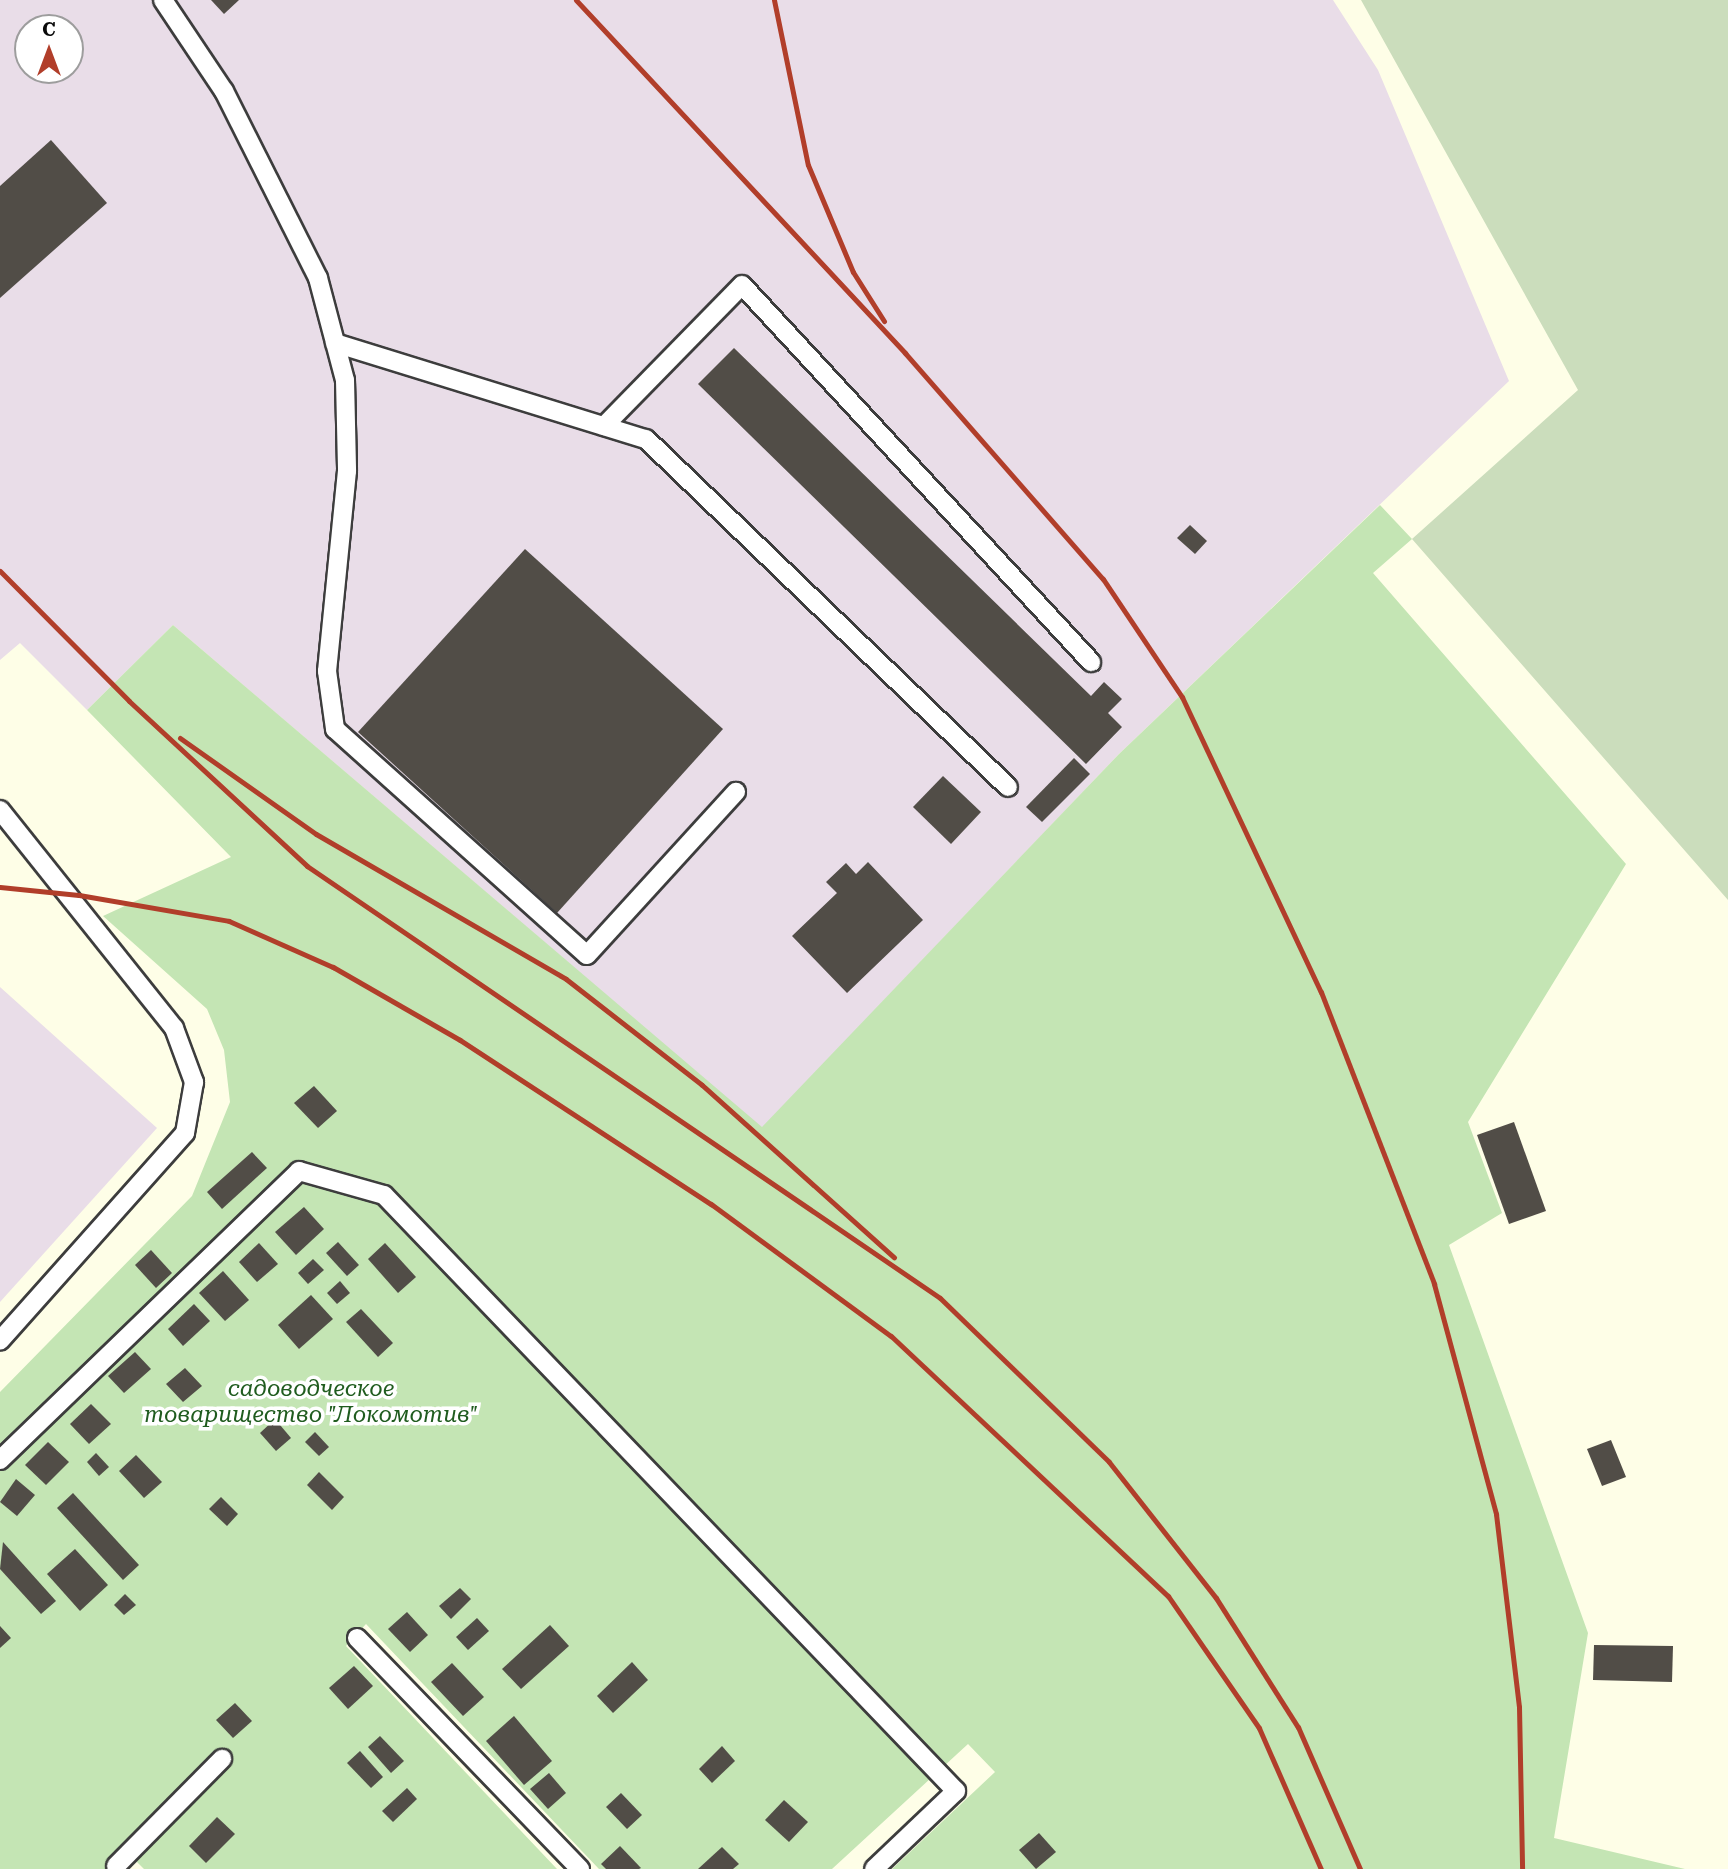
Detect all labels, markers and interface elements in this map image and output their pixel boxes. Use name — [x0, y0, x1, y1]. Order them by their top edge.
north arrow — [14, 14, 84, 84]
text: С — [42, 18, 56, 41]
park label: садоводческое товарищество "Локомотив" — [144, 1375, 478, 1429]

